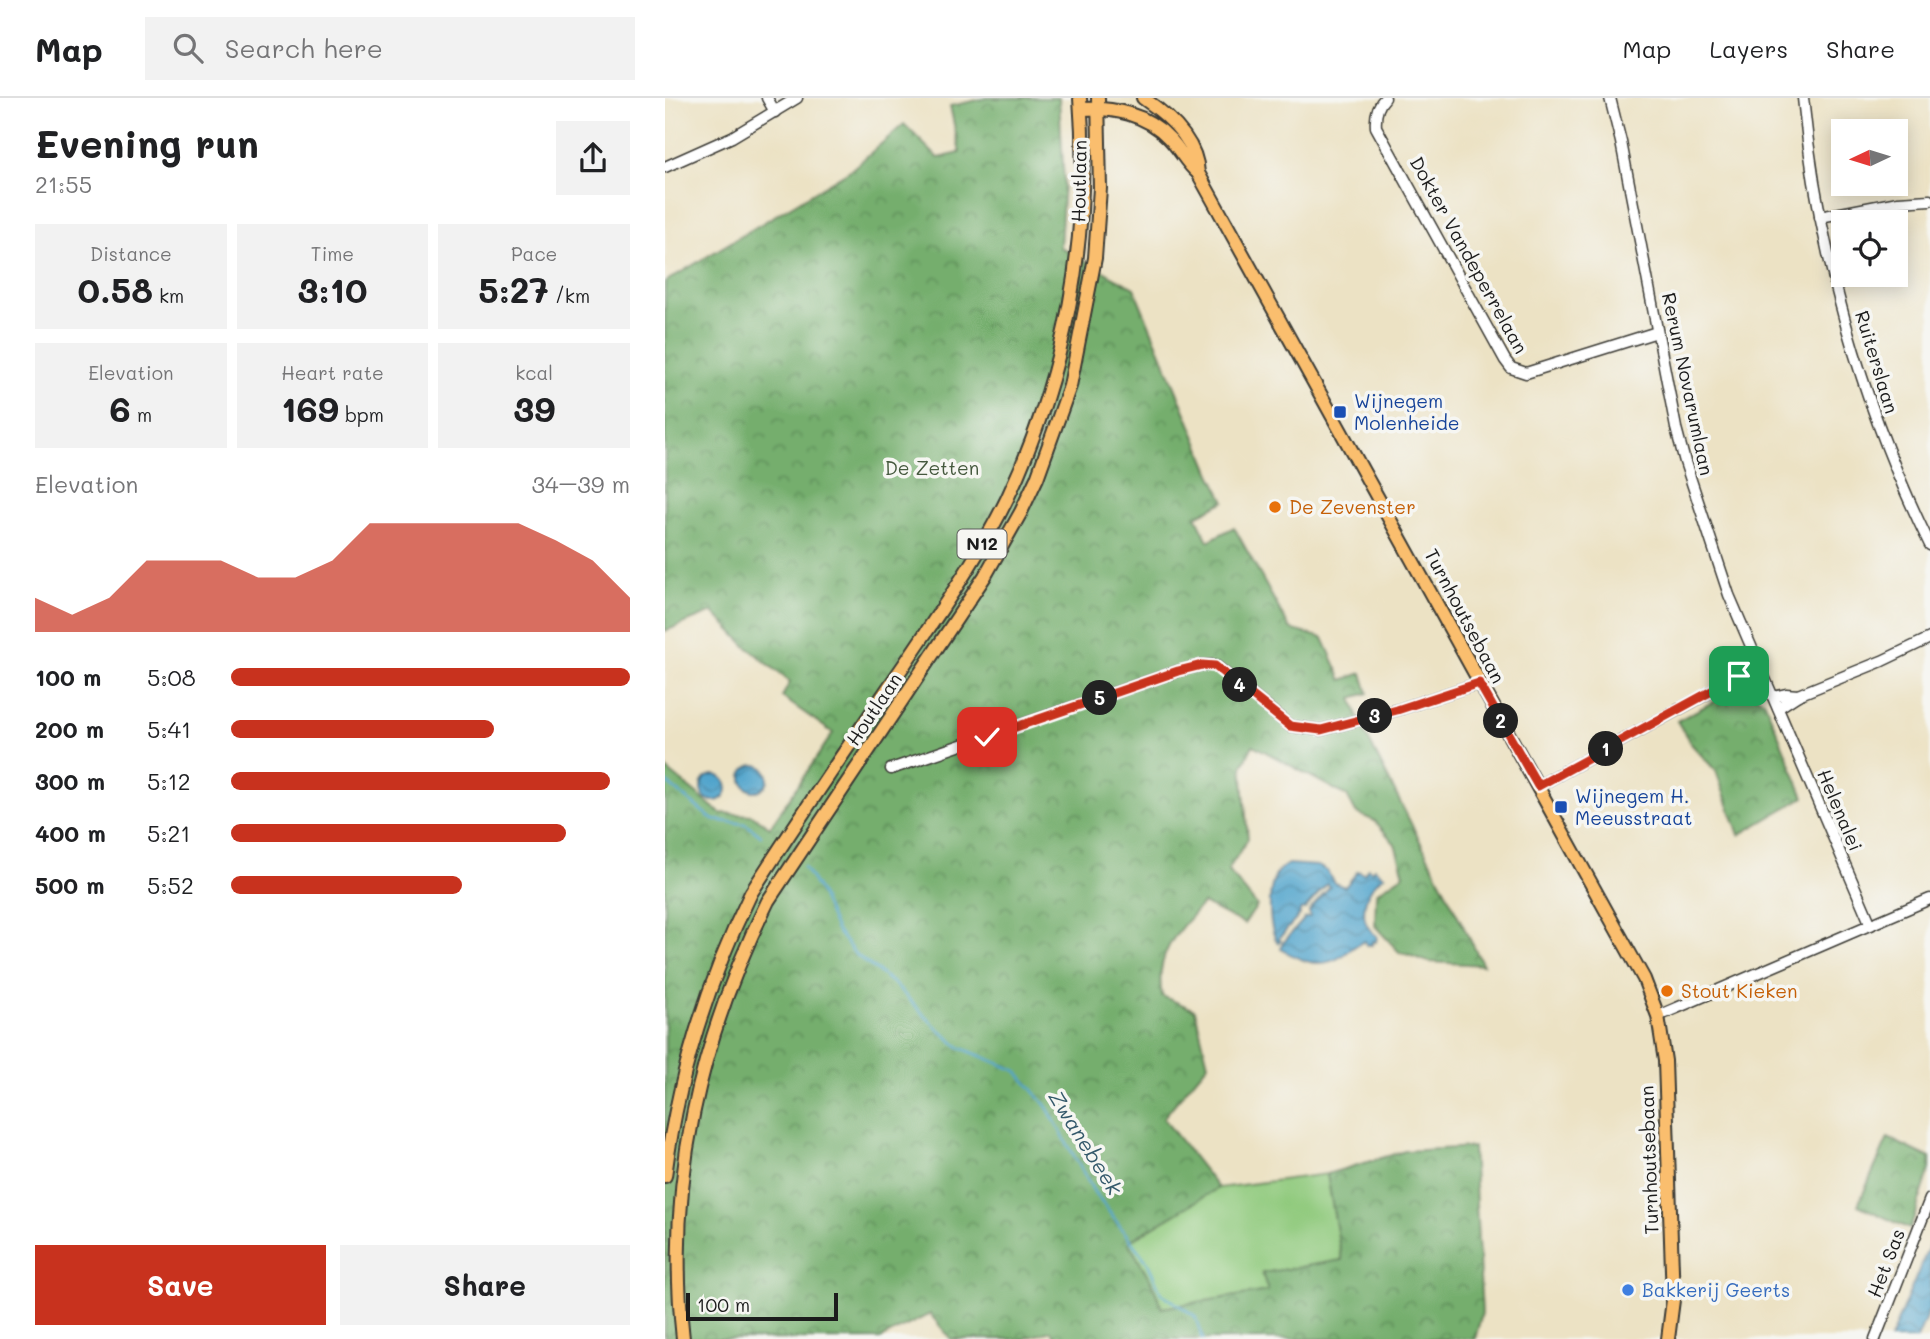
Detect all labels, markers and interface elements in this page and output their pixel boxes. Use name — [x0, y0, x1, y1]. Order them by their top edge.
search box — [145, 17, 635, 80]
text: Map — [35, 27, 103, 70]
icon: search — [169, 29, 207, 67]
text: Search here — [225, 31, 383, 65]
text: Map — [1623, 33, 1671, 64]
text: Layers — [1709, 33, 1788, 64]
text: Share — [1826, 33, 1895, 64]
text: Evening run — [35, 118, 259, 168]
north arrow — [1831, 119, 1907, 196]
map controls — [1831, 119, 1908, 287]
button: share — [556, 121, 630, 195]
street label: Houtlaan — [1065, 140, 1092, 222]
street label: Dokter Vandeperrelaan — [1405, 152, 1534, 358]
text: 21:55 — [35, 169, 92, 199]
button: locate — [1831, 210, 1908, 287]
text: Distance — [90, 241, 172, 266]
text: Time — [311, 241, 354, 266]
text: Pace — [511, 241, 557, 266]
text: 0.58 — [77, 266, 153, 312]
text: 3:10 — [297, 266, 368, 312]
text: 5:27 — [478, 266, 549, 312]
text: km — [153, 283, 184, 308]
text: /km — [549, 283, 590, 308]
street label: Rerum Novarumlaan — [1657, 290, 1720, 478]
street label: Ruiterslaan — [1850, 307, 1905, 416]
text: Elevation — [88, 360, 173, 385]
text: Heart rate — [281, 360, 384, 385]
text: kcal — [515, 360, 553, 385]
text: 6 — [110, 385, 131, 431]
text: 169 — [281, 385, 339, 431]
text: 39 — [513, 385, 555, 431]
place label: Wijnegem Molenheide — [1354, 388, 1460, 435]
text: m — [131, 402, 152, 427]
text: bpm — [339, 402, 384, 427]
marker: Wijnegem Molenheide — [1332, 404, 1348, 420]
park label: De Zetten — [885, 455, 979, 480]
text: Elevation — [35, 469, 138, 499]
text: 34–39 m — [531, 469, 630, 499]
place label: De Zevenster — [1289, 494, 1416, 519]
marker: De Zevenster — [1267, 499, 1283, 515]
road number: N12 — [957, 530, 1007, 559]
street label: Turnhoutsebaan — [1419, 544, 1511, 687]
pin — [1709, 646, 1769, 706]
icon: arrive — [1720, 657, 1758, 695]
text: 100 m — [35, 662, 101, 692]
text: 5:08 — [147, 662, 196, 692]
street label: Houtlaan — [840, 668, 907, 750]
pin: 4 — [1223, 668, 1257, 702]
text: 4 — [1233, 672, 1246, 697]
pin: 5 — [1083, 680, 1117, 716]
text: 5 — [1094, 685, 1105, 710]
pin: 3 — [1357, 698, 1393, 734]
text: 3 — [1369, 703, 1380, 728]
pin: 2 — [1483, 704, 1519, 738]
pin — [957, 707, 1017, 767]
text: 2 — [1495, 708, 1506, 733]
text: 200 m — [35, 714, 104, 744]
text: 5:41 — [147, 714, 191, 744]
icon: check — [968, 718, 1006, 756]
pin: 1 — [1588, 732, 1623, 766]
text: 1 — [1601, 736, 1610, 761]
street label: Helenalei — [1812, 765, 1869, 855]
text: 300 m — [35, 766, 105, 796]
text: 5:12 — [147, 766, 191, 796]
place label: Wijnegem H. Meeusstraat — [1575, 783, 1692, 830]
marker: Wijnegem H. Meeusstraat — [1553, 799, 1569, 815]
text: 400 m — [35, 818, 106, 848]
text: 5:21 — [147, 818, 191, 848]
text: 500 m — [35, 870, 105, 900]
text: 5:52 — [147, 870, 194, 900]
place label: Stout Kieken — [1681, 978, 1798, 1003]
marker: Stout Kieken — [1659, 983, 1675, 999]
water label: Zwanebeek — [1043, 1085, 1130, 1200]
street label: Turnhoutsebaan — [1633, 1085, 1664, 1235]
street label: Het Sas — [1861, 1225, 1910, 1301]
button: Save — [35, 1245, 326, 1325]
button: Share — [340, 1245, 630, 1325]
place label: Bakkerij Geerts — [1642, 1277, 1790, 1302]
marker: Bakkerij Geerts — [1620, 1282, 1636, 1298]
scale bar — [686, 1290, 838, 1322]
text: 100 m — [697, 1292, 750, 1317]

